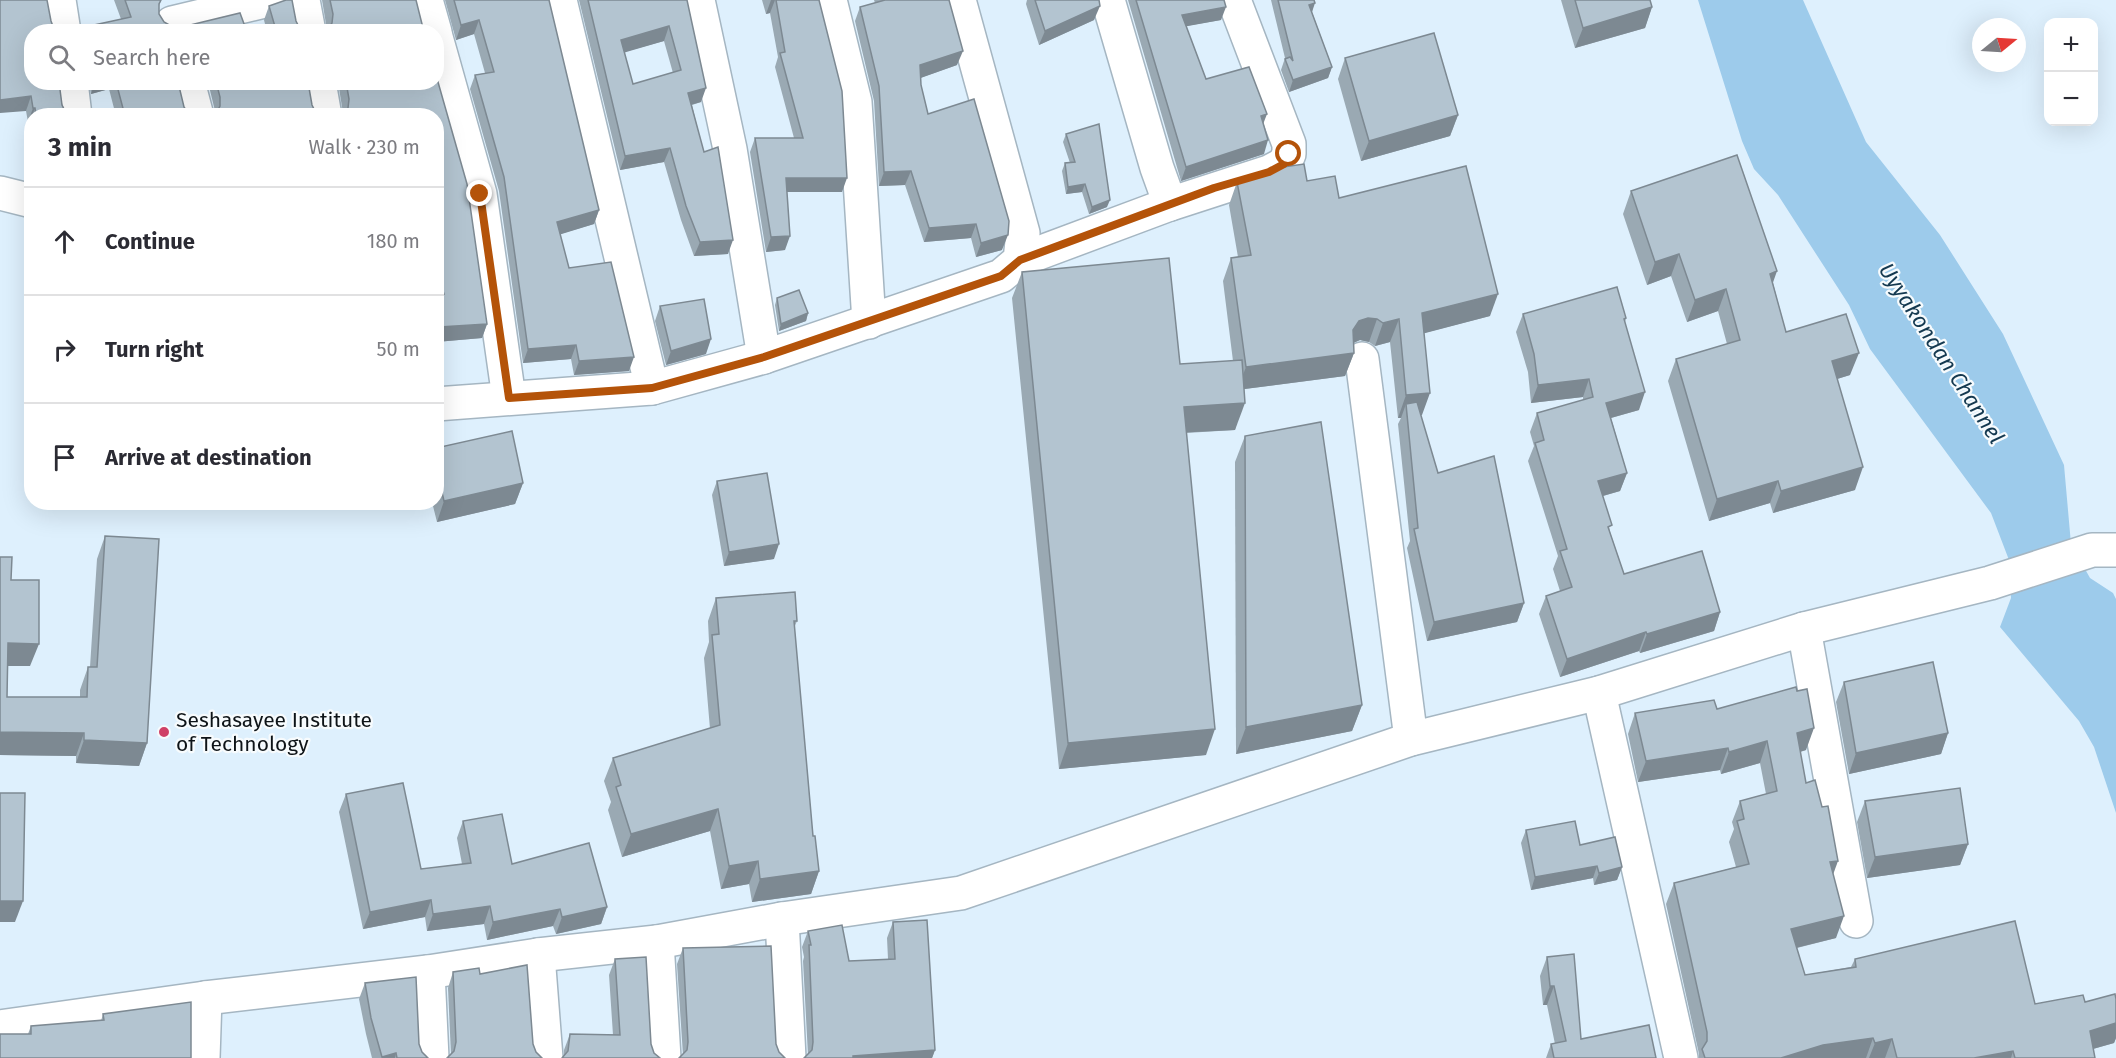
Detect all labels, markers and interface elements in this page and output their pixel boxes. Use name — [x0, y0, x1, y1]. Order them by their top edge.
north arrow — [1972, 18, 2026, 72]
map controls — [2044, 18, 2098, 126]
button: + — [2044, 18, 2098, 72]
search box — [24, 24, 444, 90]
icon: search — [45, 41, 78, 74]
text: Search here — [93, 44, 211, 71]
button: − — [2044, 72, 2098, 126]
text: 3 min — [48, 132, 112, 163]
text: Walk · 230 m — [309, 135, 420, 159]
route start — [1275, 140, 1301, 166]
route end — [466, 180, 492, 206]
icon: ahead — [48, 225, 81, 258]
text: Continue — [105, 228, 195, 255]
text: 180 m — [367, 229, 420, 253]
water label: Uyyakondan Channel — [1873, 258, 2010, 449]
icon: right — [48, 333, 81, 366]
text: Turn right — [105, 336, 204, 363]
text: 50 m — [376, 337, 420, 361]
icon: arrive — [48, 441, 81, 474]
text: Arrive at destination — [105, 444, 312, 471]
place label: Seshasayee Institute of Technology — [176, 707, 372, 757]
marker: Seshasayee Institute of Technology — [157, 725, 171, 739]

